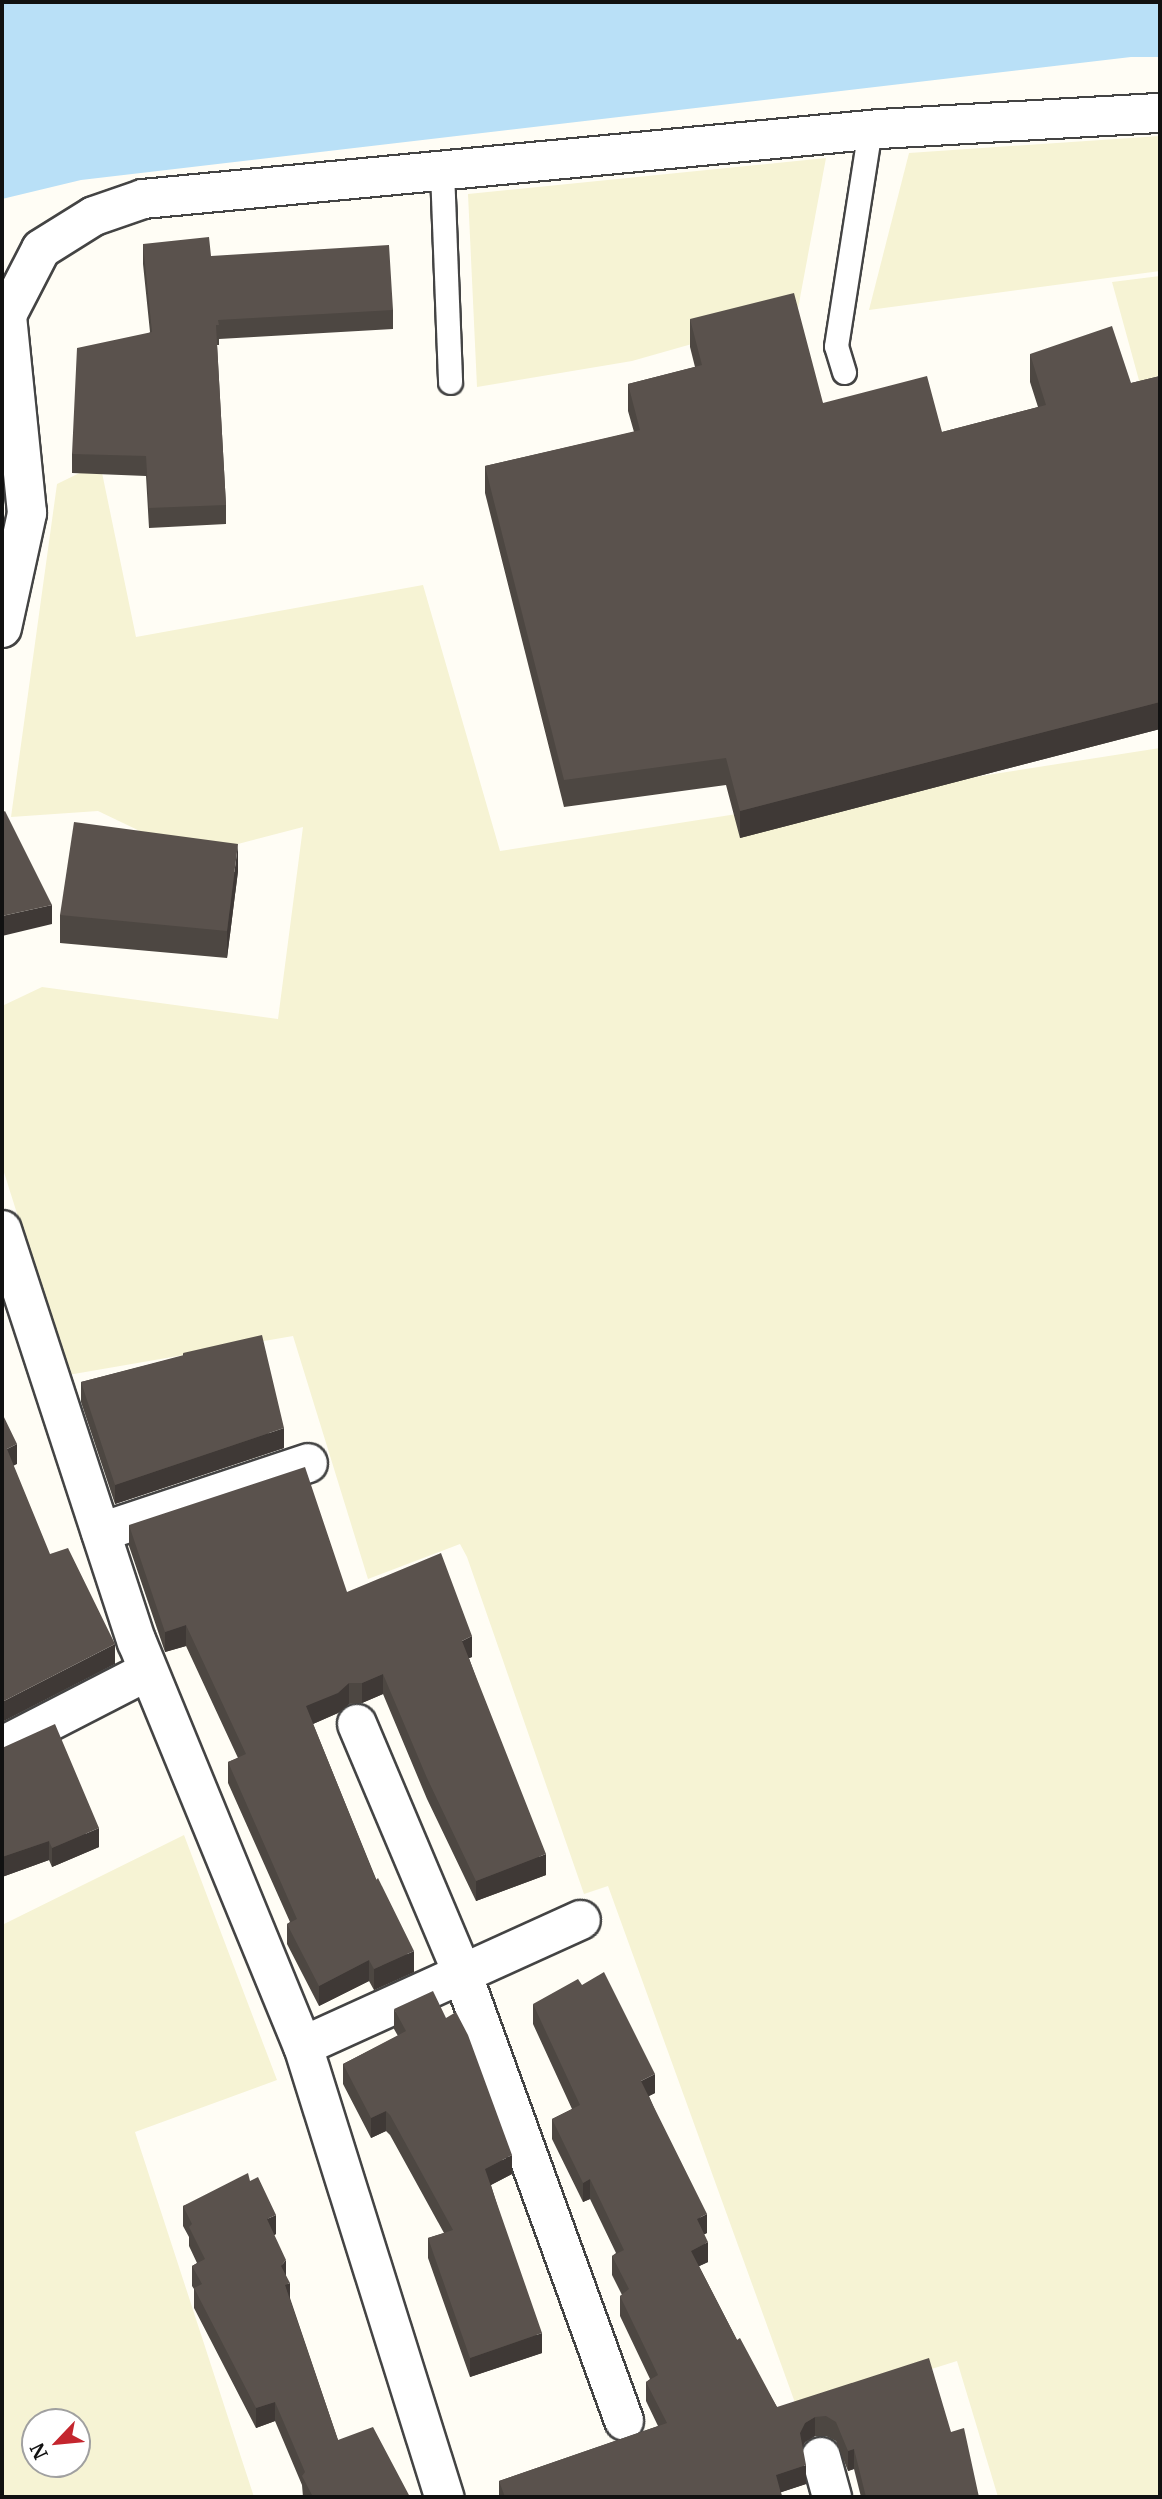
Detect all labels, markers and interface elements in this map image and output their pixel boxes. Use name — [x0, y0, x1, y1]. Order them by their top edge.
north arrow — [21, 2408, 91, 2478]
text: N — [25, 2439, 53, 2463]

